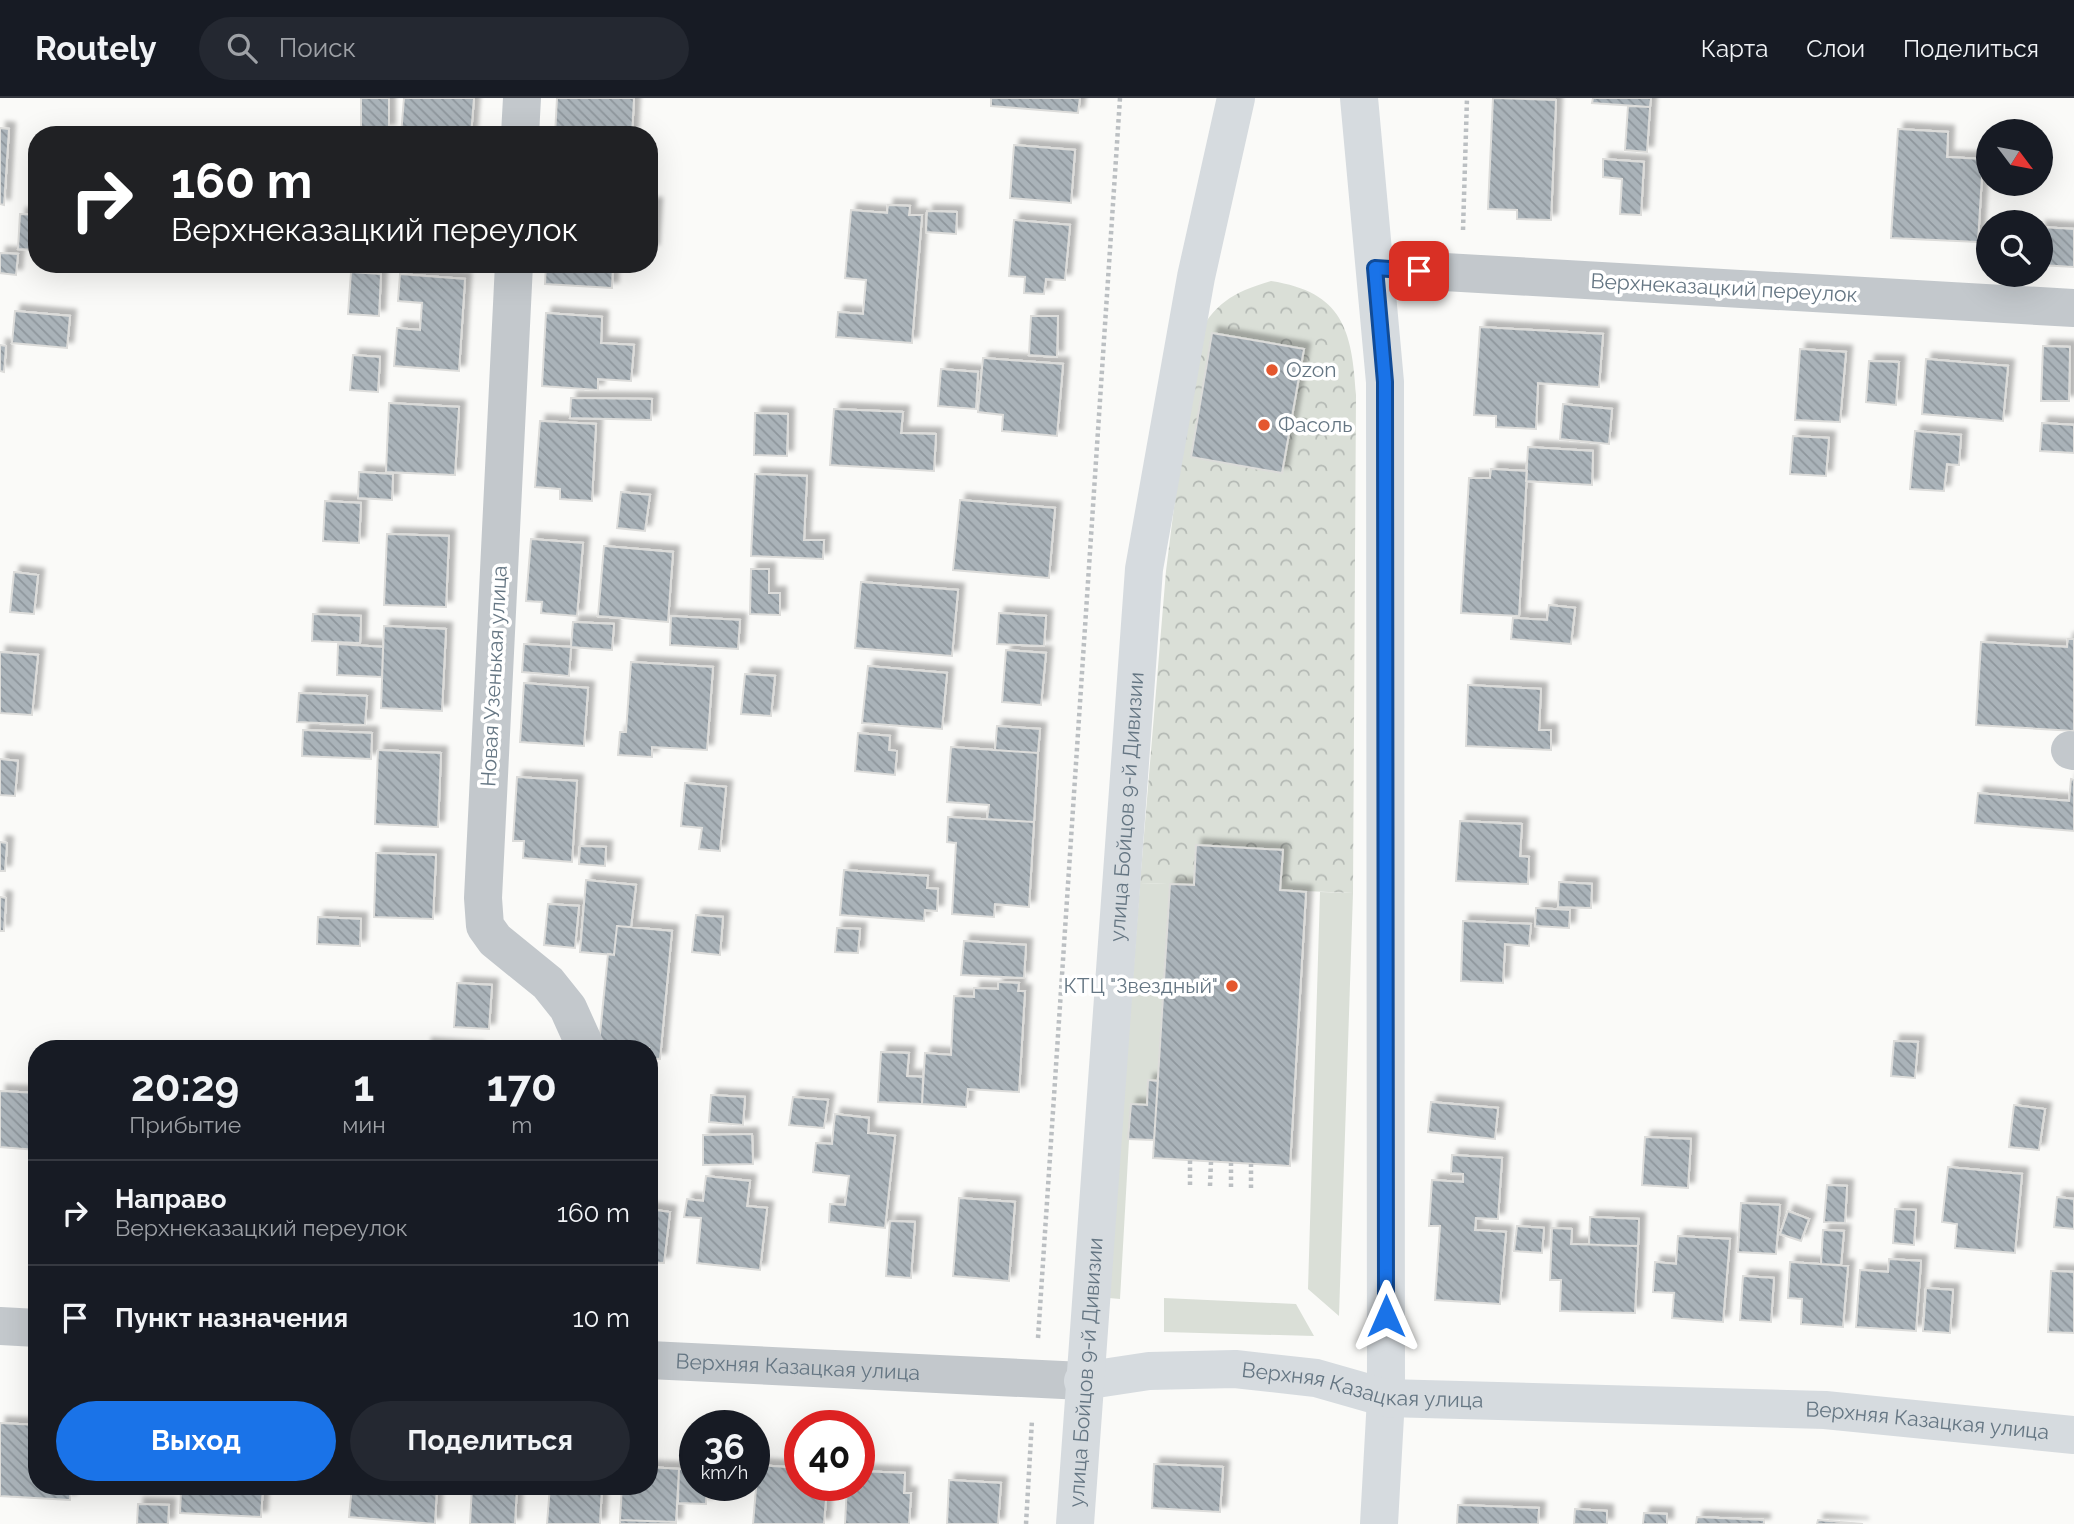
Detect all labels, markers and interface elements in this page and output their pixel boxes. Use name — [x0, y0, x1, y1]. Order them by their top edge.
search box — [199, 17, 689, 80]
text: Routely — [35, 29, 157, 68]
icon: search — [223, 29, 261, 67]
text: Поиск — [279, 33, 356, 63]
text: Карта — [1701, 34, 1768, 63]
text: Слои — [1806, 34, 1865, 63]
text: Поделиться — [1903, 34, 2039, 63]
north arrow — [1976, 119, 2053, 196]
map controls — [1976, 119, 2053, 287]
text: 160 m — [171, 152, 312, 209]
icon: right — [56, 154, 147, 245]
button: search — [1976, 210, 2053, 287]
text: Верхнеказацкий переулок — [171, 211, 578, 248]
pin — [1389, 241, 1449, 301]
icon: arrive — [1400, 252, 1438, 290]
street label: Верхнеказацкий переулок — [1590, 268, 1858, 307]
place label: Ozon — [1286, 357, 1337, 382]
marker: Ozon — [1264, 362, 1280, 378]
place label: Фасоль — [1278, 412, 1353, 437]
marker: Фасоль — [1256, 417, 1272, 433]
street label: Новая Узенькая улица — [475, 565, 512, 787]
street label: улица Бойцов 9-й Дивизии — [1104, 671, 1149, 943]
place label: КТЦ "Звездный" — [1064, 973, 1218, 998]
marker: КТЦ "Звездный" — [1224, 978, 1240, 994]
text: 20:29 — [131, 1062, 239, 1111]
text: 1 — [354, 1062, 374, 1111]
text: 170 — [487, 1062, 557, 1111]
text: Прибытие — [129, 1111, 241, 1138]
text: мин — [342, 1111, 386, 1138]
text: m — [511, 1111, 532, 1138]
text: Направо — [115, 1184, 226, 1214]
icon: right — [56, 1194, 94, 1232]
text: 160 m — [557, 1198, 630, 1228]
text: Верхнеказацкий переулок — [115, 1214, 408, 1241]
street label: улица Бойцов 9-й Дивизии — [1063, 1237, 1108, 1508]
position arrow — [1349, 1279, 1423, 1353]
icon: arrive — [56, 1299, 94, 1337]
text: Пункт назначения — [115, 1303, 348, 1333]
text: 10 m — [572, 1303, 630, 1333]
street label: Верхняя Казацкая улица — [675, 1348, 921, 1385]
street label: Верхняя Казацкая улица — [1240, 1357, 1484, 1413]
street label: Верхняя Казацкая улица — [1805, 1396, 2050, 1444]
button: Выход — [56, 1401, 336, 1481]
button: Поделиться — [350, 1401, 630, 1481]
speed limit sign: 40 — [784, 1410, 875, 1501]
text: 36 — [704, 1426, 745, 1467]
text: km/h — [701, 1462, 748, 1483]

